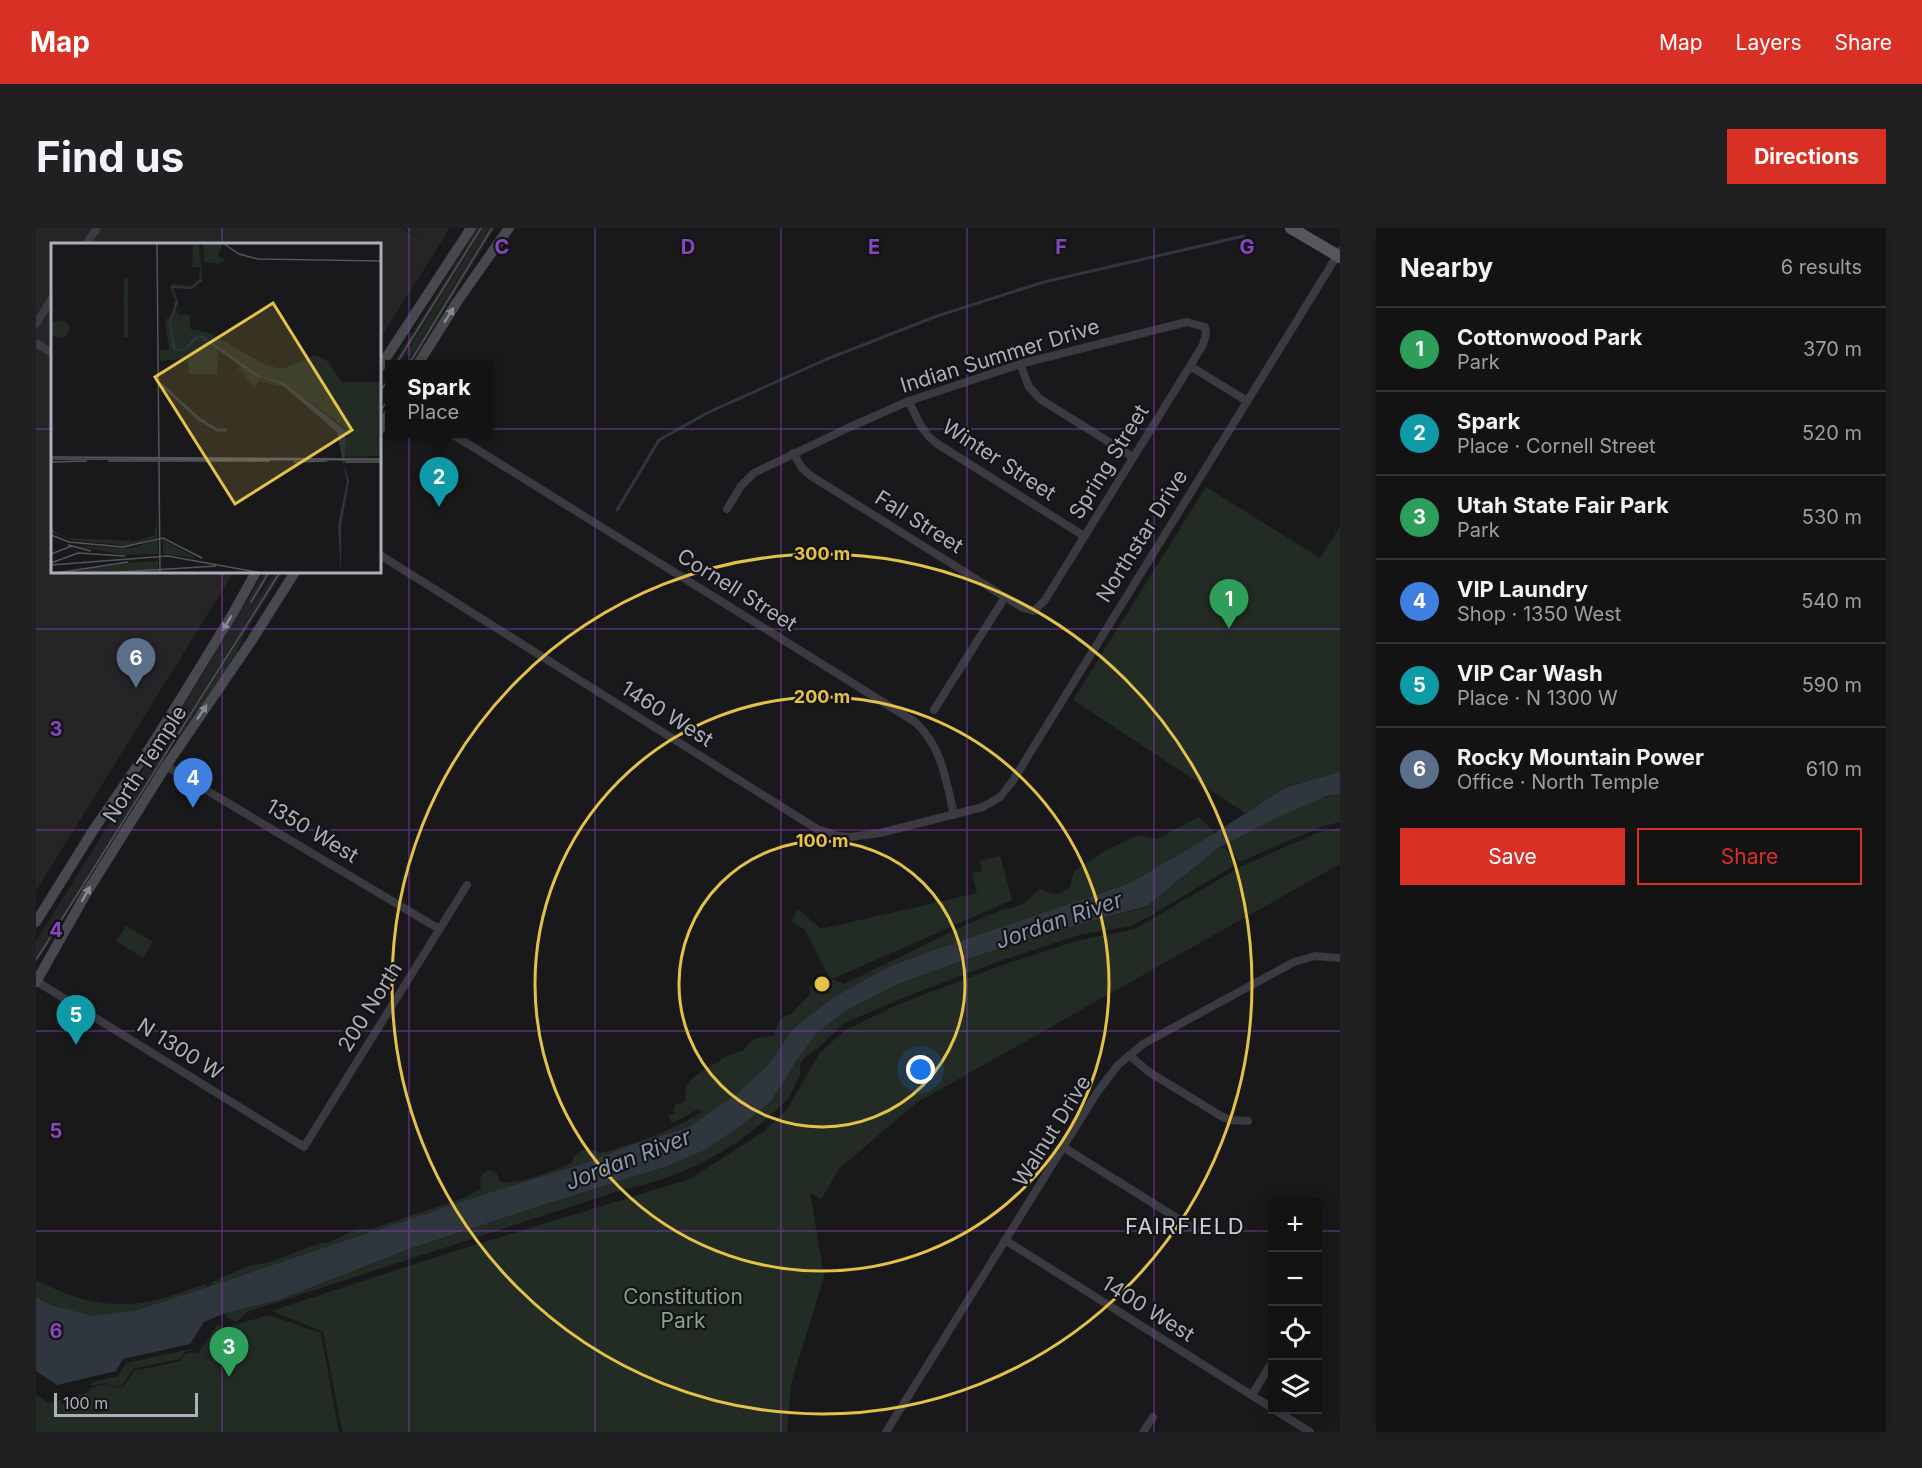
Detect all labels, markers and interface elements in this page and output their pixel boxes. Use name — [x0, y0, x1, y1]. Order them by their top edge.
text: Map — [30, 25, 90, 59]
text: Map — [1659, 30, 1703, 55]
text: Layers — [1736, 30, 1802, 55]
text: Share — [1835, 30, 1892, 55]
button: Directions — [1727, 129, 1886, 184]
text: Find us — [36, 131, 184, 182]
text: C — [495, 235, 509, 259]
text: D — [681, 235, 695, 259]
text: E — [868, 235, 880, 259]
text: F — [1055, 235, 1067, 259]
text: G — [1239, 235, 1255, 259]
inset map — [51, 243, 381, 573]
text: Nearby — [1400, 252, 1493, 283]
text: 6 results — [1781, 255, 1862, 279]
one-way arrow — [444, 307, 455, 323]
street label: Indian Summer Drive — [897, 313, 1102, 398]
text: Cottonwood Park — [1457, 324, 1642, 350]
text: 1 — [1415, 337, 1424, 361]
text: 370 m — [1803, 337, 1862, 361]
text: Park — [1457, 350, 1500, 374]
popup — [385, 360, 493, 438]
text: Spark — [407, 374, 471, 400]
text: Place — [407, 400, 459, 424]
street label: Spring Street — [1064, 400, 1154, 524]
text: Spark — [1457, 408, 1520, 434]
street label: Winter Street — [938, 414, 1061, 506]
text: 2 — [1413, 421, 1426, 445]
text: 520 m — [1802, 421, 1862, 445]
text: Place · Cornell Street — [1457, 434, 1656, 458]
pin: 2 — [420, 458, 458, 507]
street label: Northstar Drive — [1091, 465, 1192, 607]
street label: Fall Street — [871, 485, 968, 558]
text: Utah State Fair Park — [1457, 492, 1669, 518]
text: 3 — [1413, 505, 1426, 529]
text: 530 m — [1802, 505, 1862, 529]
text: Park — [1457, 518, 1500, 542]
street label: Cornell Street — [673, 543, 802, 636]
text: 300 m — [794, 543, 850, 564]
text: VIP Laundry — [1457, 576, 1588, 602]
pin: 1 — [1210, 580, 1248, 629]
text: 4 — [1413, 589, 1426, 613]
text: 540 m — [1801, 589, 1862, 613]
text: Shop · 1350 West — [1457, 602, 1621, 626]
one-way arrow — [222, 615, 233, 631]
pin: 6 — [116, 638, 156, 688]
text: VIP Car Wash — [1457, 660, 1603, 686]
text: 5 — [1413, 673, 1426, 697]
text: 590 m — [1802, 673, 1862, 697]
street label: 1460 West — [616, 675, 718, 752]
text: 200 m — [794, 686, 850, 707]
text: Place · N 1300 W — [1457, 686, 1618, 710]
street label: North Temple — [97, 700, 192, 827]
one-way arrow — [196, 704, 207, 720]
text: 3 — [50, 717, 62, 741]
text: Rocky Mountain Power — [1457, 744, 1704, 770]
text: 6 — [1413, 757, 1426, 781]
text: 610 m — [1806, 757, 1862, 781]
pin: 4 — [174, 758, 212, 808]
text: Office · North Temple — [1457, 770, 1659, 794]
street label: 1350 West — [262, 793, 363, 868]
button: Save — [1400, 828, 1625, 885]
button: Share — [1637, 828, 1862, 885]
text: 100 m — [796, 830, 848, 851]
one-way arrow — [80, 886, 91, 902]
water label: Jordan River — [992, 886, 1126, 954]
text: 4 — [49, 918, 63, 942]
street label: 200 North — [332, 957, 407, 1056]
centre of rings — [812, 974, 832, 994]
pin: 5 — [56, 996, 96, 1045]
street label: N 1300 W — [133, 1012, 228, 1085]
your location — [906, 1055, 935, 1084]
street label: Walnut Drive — [1008, 1071, 1096, 1191]
text: 5 — [50, 1119, 62, 1143]
water label: Jordan River — [562, 1123, 695, 1195]
map controls — [1268, 1198, 1322, 1414]
button: + — [1268, 1198, 1322, 1252]
district label: FAIRFIELD — [1125, 1213, 1245, 1239]
button: − — [1268, 1252, 1322, 1306]
street label: 1400 West — [1097, 1270, 1199, 1347]
park label: Constitution Park — [623, 1284, 743, 1333]
button: locate — [1268, 1306, 1322, 1360]
text: 6 — [50, 1319, 63, 1343]
pin: 3 — [210, 1328, 248, 1377]
button: layers — [1268, 1360, 1322, 1414]
scale bar — [54, 1390, 198, 1418]
text: 100 m — [63, 1393, 108, 1413]

